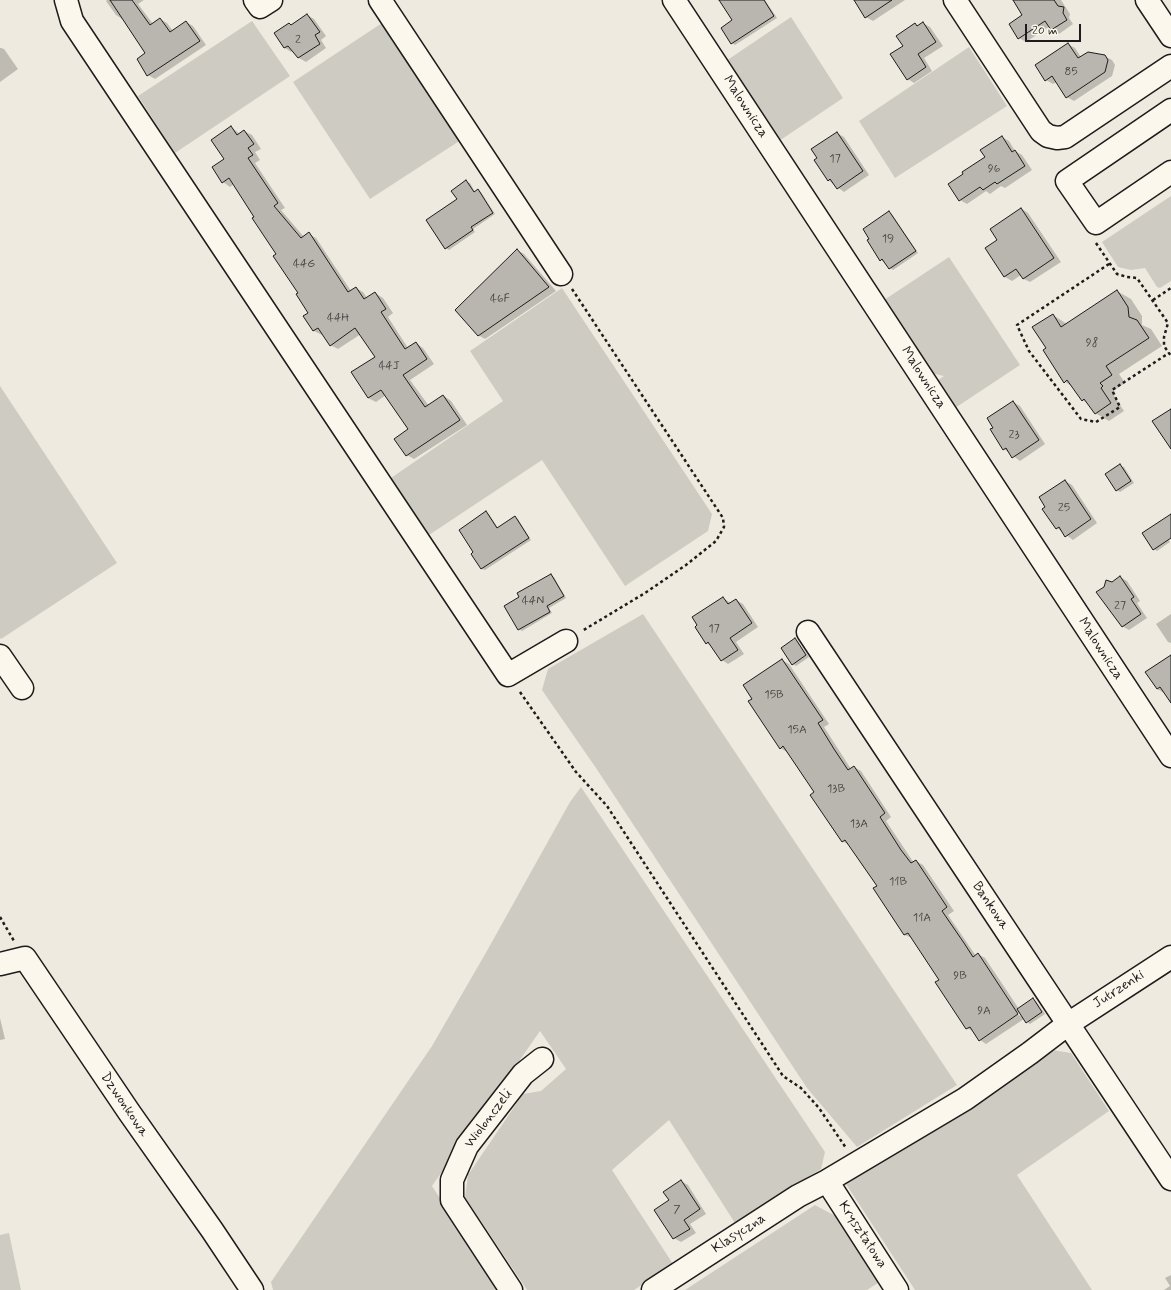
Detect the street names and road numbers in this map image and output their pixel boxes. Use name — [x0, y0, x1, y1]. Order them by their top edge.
street label: Malownicza — [719, 73, 771, 141]
street label: Malownicza — [897, 344, 949, 412]
street label: Malownicza — [1074, 615, 1126, 683]
street label: Bankowa — [968, 879, 1012, 933]
street label: Jutrzenki — [1090, 967, 1148, 1013]
street label: Dzwonkowa — [96, 1070, 152, 1140]
street label: Wiolonczeli — [461, 1086, 517, 1152]
street label: Kryształowa — [834, 1198, 890, 1272]
street label: Klasyczna — [709, 1211, 769, 1257]

